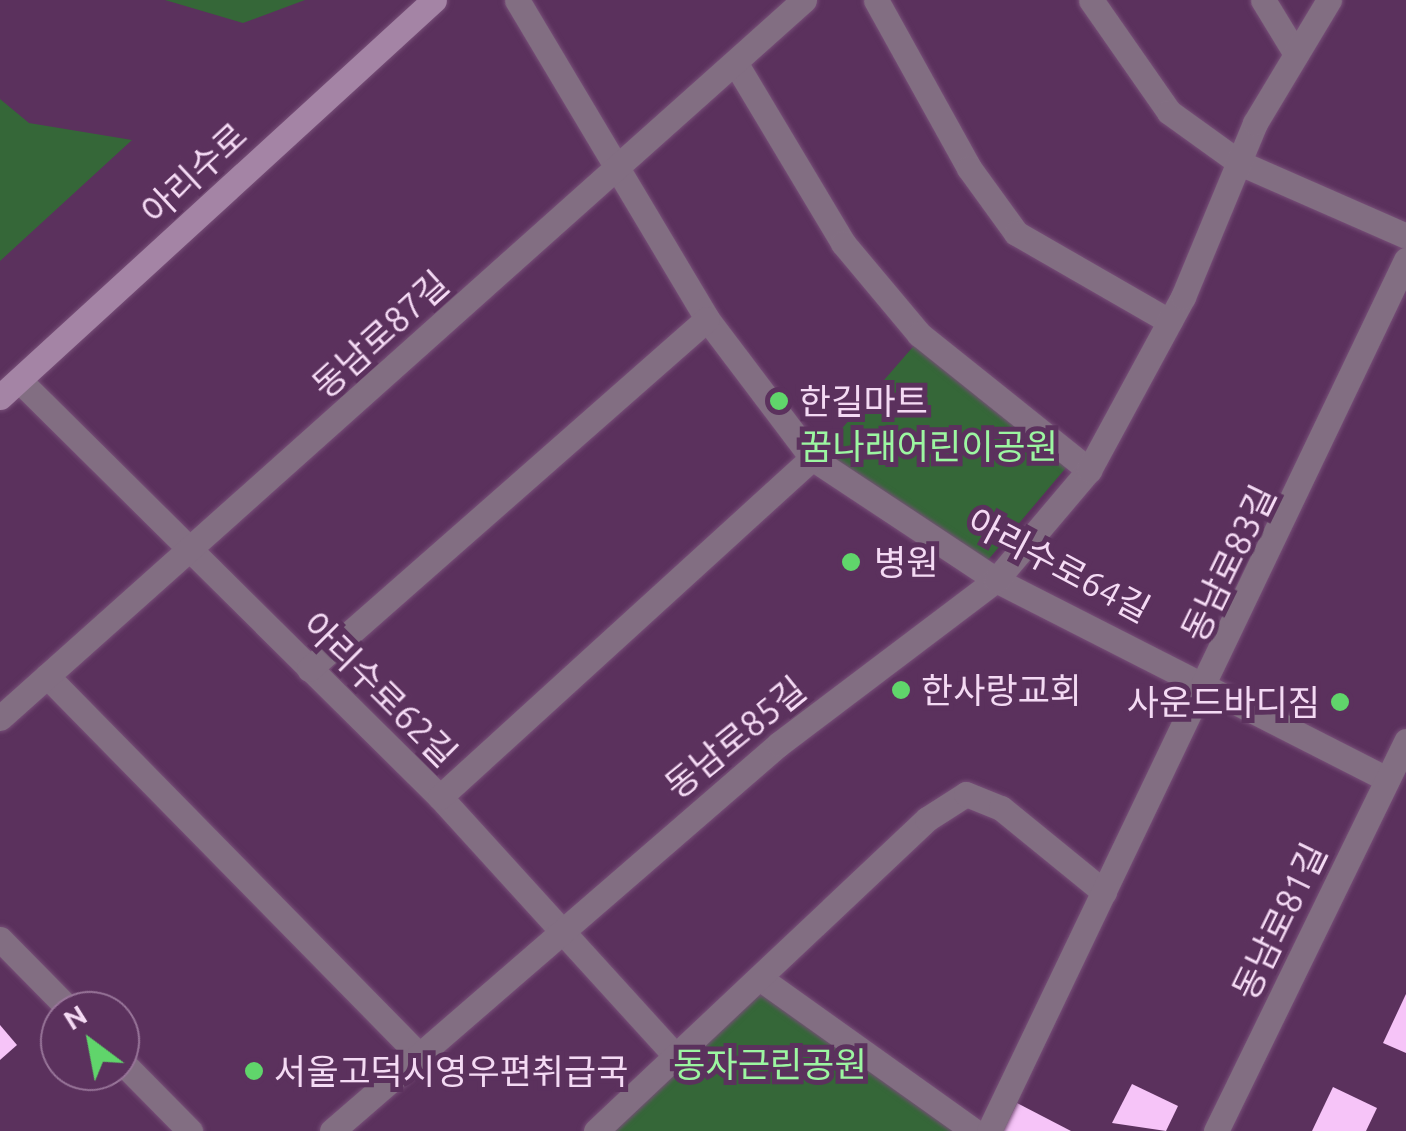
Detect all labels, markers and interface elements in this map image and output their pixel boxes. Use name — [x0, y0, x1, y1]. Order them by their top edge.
street label: 아리수로 — [133, 114, 255, 232]
street label: 동남로87길 — [303, 262, 457, 406]
place label: 한길마트 — [799, 380, 928, 422]
marker: 한길마트 — [768, 390, 790, 412]
park label: 꿈나래어린이공원 — [800, 425, 1058, 467]
street label: 동남로83길 — [1172, 478, 1284, 648]
street label: 아리수로64길 — [961, 499, 1157, 631]
place label: 병원 — [874, 541, 938, 583]
marker: 병원 — [838, 549, 864, 575]
street label: 아리수로62길 — [294, 603, 466, 775]
street label: 동남로85길 — [656, 668, 814, 806]
place label: 한사랑교회 — [921, 669, 1082, 711]
marker: 한사랑교회 — [890, 679, 912, 701]
place label: 사운드바디짐 — [1127, 681, 1320, 723]
marker: 사운드바디짐 — [1329, 691, 1351, 713]
street label: 동남로81길 — [1223, 836, 1335, 1006]
north arrow — [40, 991, 140, 1091]
text: N — [58, 998, 92, 1036]
park label: 동자근린공원 — [673, 1043, 867, 1085]
place label: 서울고덕시영우편취급국 — [274, 1050, 628, 1092]
marker: 서울고덕시영우편취급국 — [243, 1060, 265, 1082]

